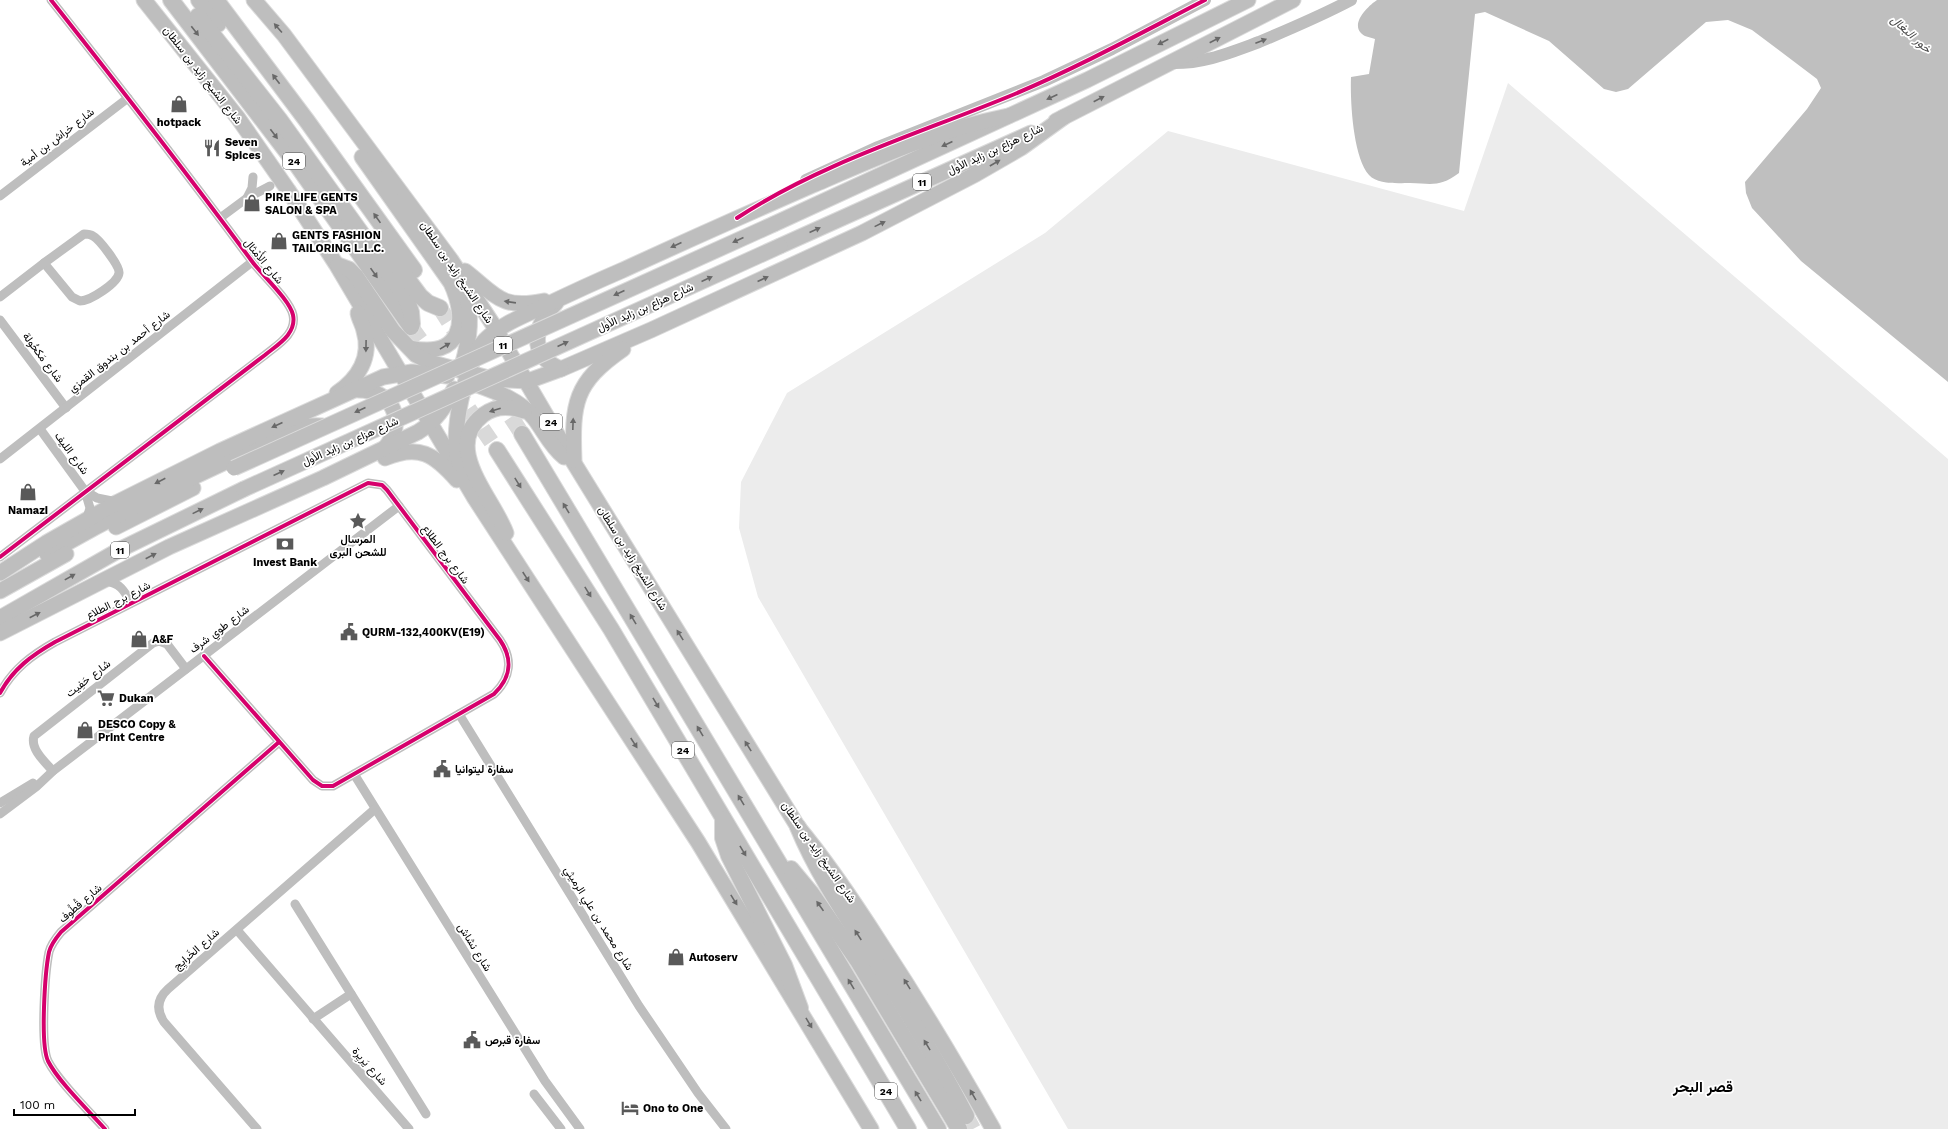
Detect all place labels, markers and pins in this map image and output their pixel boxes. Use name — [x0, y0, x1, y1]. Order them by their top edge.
shop icon: hotpack — [169, 94, 189, 114]
place label: hotpack — [157, 116, 201, 129]
place label: Seven Spices — [225, 136, 261, 162]
restaurant icon: Seven Spices — [202, 138, 222, 158]
place label: PIRE LIFE GENTS SALON & SPA — [265, 191, 358, 217]
shop icon: PIRE LIFE GENTS SALON & SPA — [242, 193, 262, 213]
place label: GENTS FASHION TAILORING L.L.C. — [292, 229, 384, 255]
shop icon: GENTS FASHION TAILORING L.L.C. — [269, 231, 289, 251]
shop icon: Namazi — [18, 482, 38, 502]
place label: Namazi — [8, 504, 48, 517]
place icon: المرسال للشحن البرى — [348, 511, 368, 531]
place label: المرسال للشحن البرى — [329, 533, 387, 559]
bank icon: Invest Bank — [275, 534, 295, 554]
place label: Invest Bank — [253, 556, 317, 569]
public building icon: QURM-132,400KV(E19) — [339, 622, 359, 642]
place label: QURM-132,400KV(E19) — [362, 626, 485, 639]
shop icon: A&F — [129, 629, 149, 649]
place label: A&F — [152, 633, 174, 646]
supermarket icon: Dukan — [96, 688, 116, 708]
place label: Dukan — [119, 692, 154, 705]
place label: DESCO Copy & Print Centre — [98, 718, 176, 744]
shop icon: DESCO Copy & Print Centre — [75, 720, 95, 740]
public building icon: سفارة ليتوانيا — [432, 759, 452, 779]
place label: سفارة ليتوانيا — [455, 763, 513, 776]
shop icon: Autoserv — [666, 947, 686, 967]
place label: Autoserv — [689, 951, 739, 964]
public building icon: سفارة قبرص — [462, 1030, 482, 1050]
place label: سفارة قبرص — [485, 1034, 541, 1047]
hotel icon: Ono to One — [620, 1098, 640, 1118]
place label: Ono to One — [643, 1102, 703, 1115]

